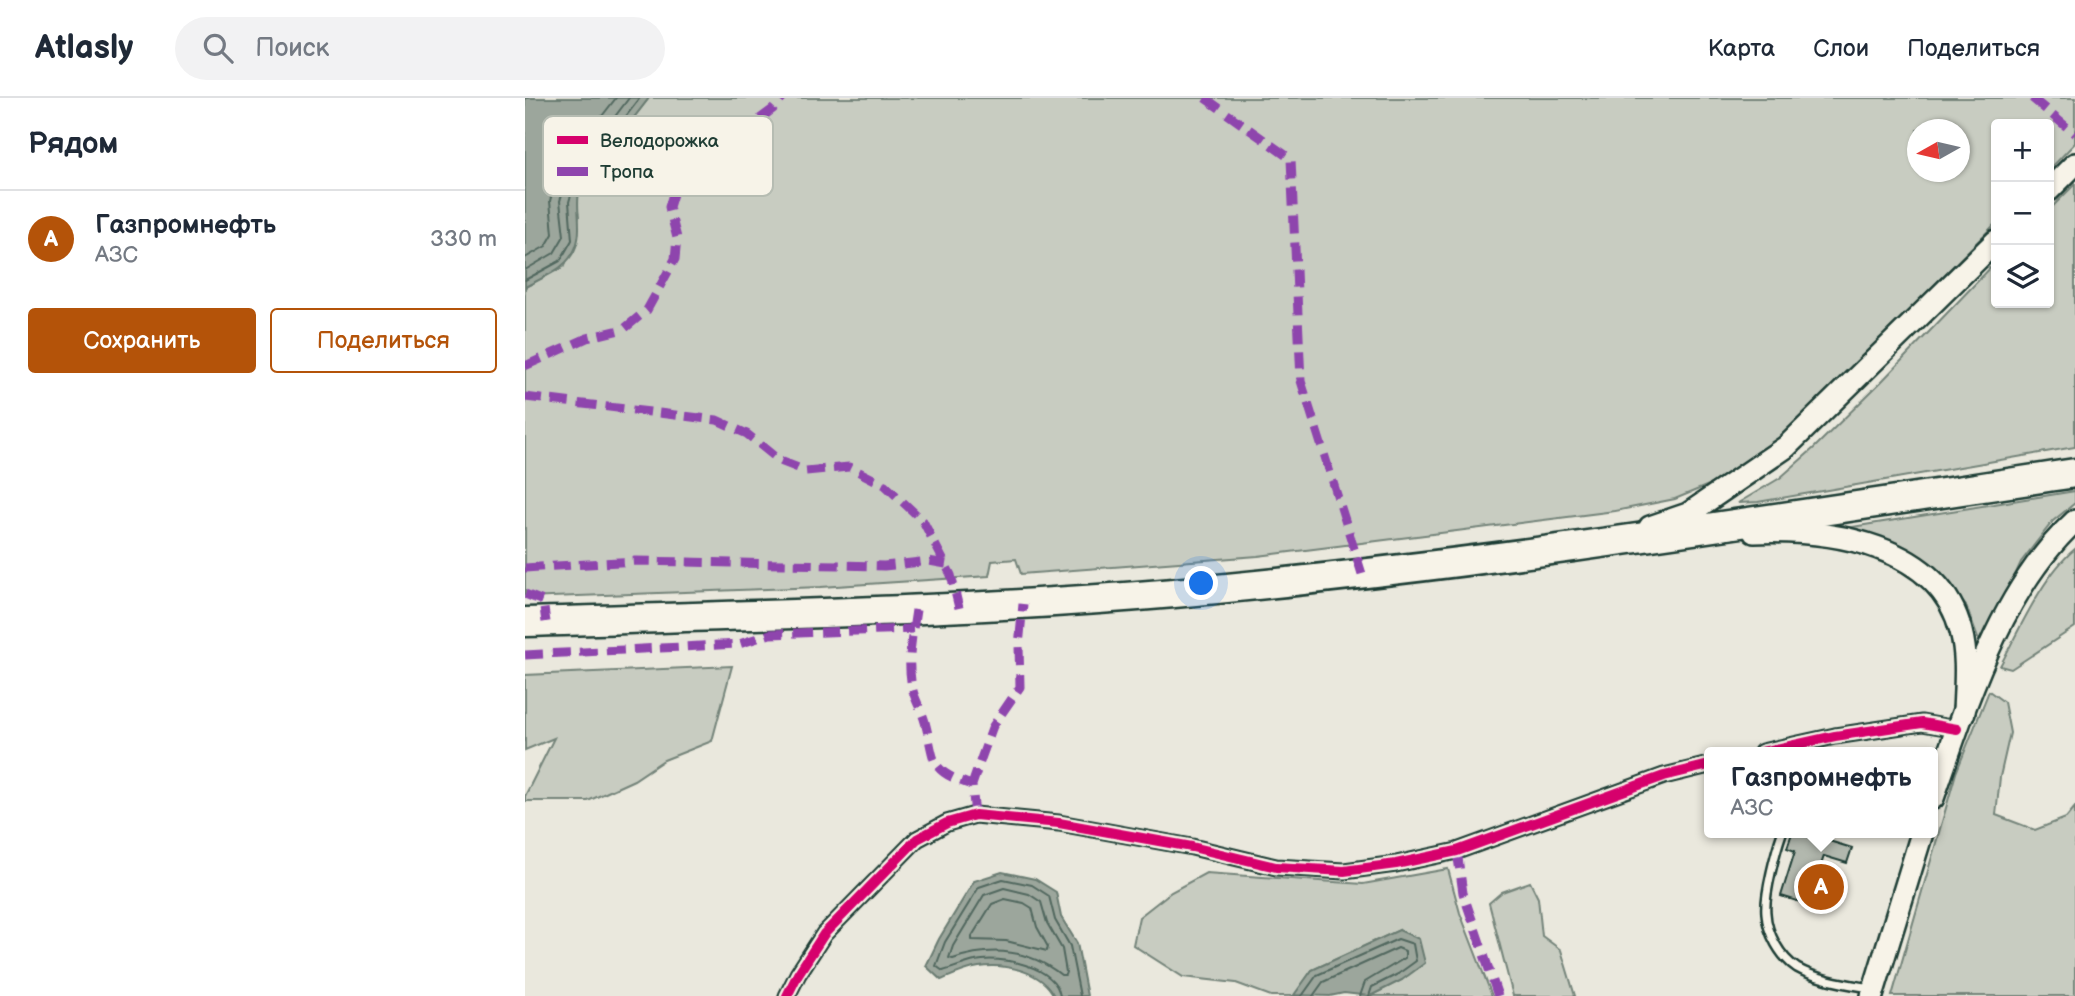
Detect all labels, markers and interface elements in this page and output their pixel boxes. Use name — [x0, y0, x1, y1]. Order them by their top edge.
search box — [175, 17, 665, 80]
text: Atlasly — [35, 28, 133, 68]
icon: search — [199, 29, 237, 67]
text: Поиск — [255, 33, 329, 64]
text: Карта — [1708, 34, 1775, 63]
text: Слои — [1813, 34, 1869, 63]
text: Поделиться — [1907, 34, 2040, 63]
legend — [543, 116, 773, 196]
north arrow — [1907, 119, 1970, 182]
map controls — [1991, 119, 2054, 308]
button: + — [1991, 119, 2054, 182]
text: Рядом — [28, 126, 118, 162]
text: Велодорожка — [600, 130, 719, 153]
text: Тропа — [600, 161, 654, 184]
button: − — [1991, 182, 2054, 245]
text: Газпромнефть — [95, 210, 276, 241]
text: A — [44, 225, 58, 253]
text: 330 m — [430, 225, 497, 253]
text: АЗС — [95, 241, 138, 269]
button: layers — [1991, 245, 2054, 308]
button: Сохранить — [28, 308, 256, 373]
button: Поделиться — [270, 308, 497, 373]
your location — [1184, 566, 1218, 600]
popup — [1704, 747, 1938, 838]
text: Газпромнефть — [1730, 763, 1912, 794]
text: АЗС — [1730, 794, 1773, 822]
pin: A — [1798, 861, 1844, 913]

